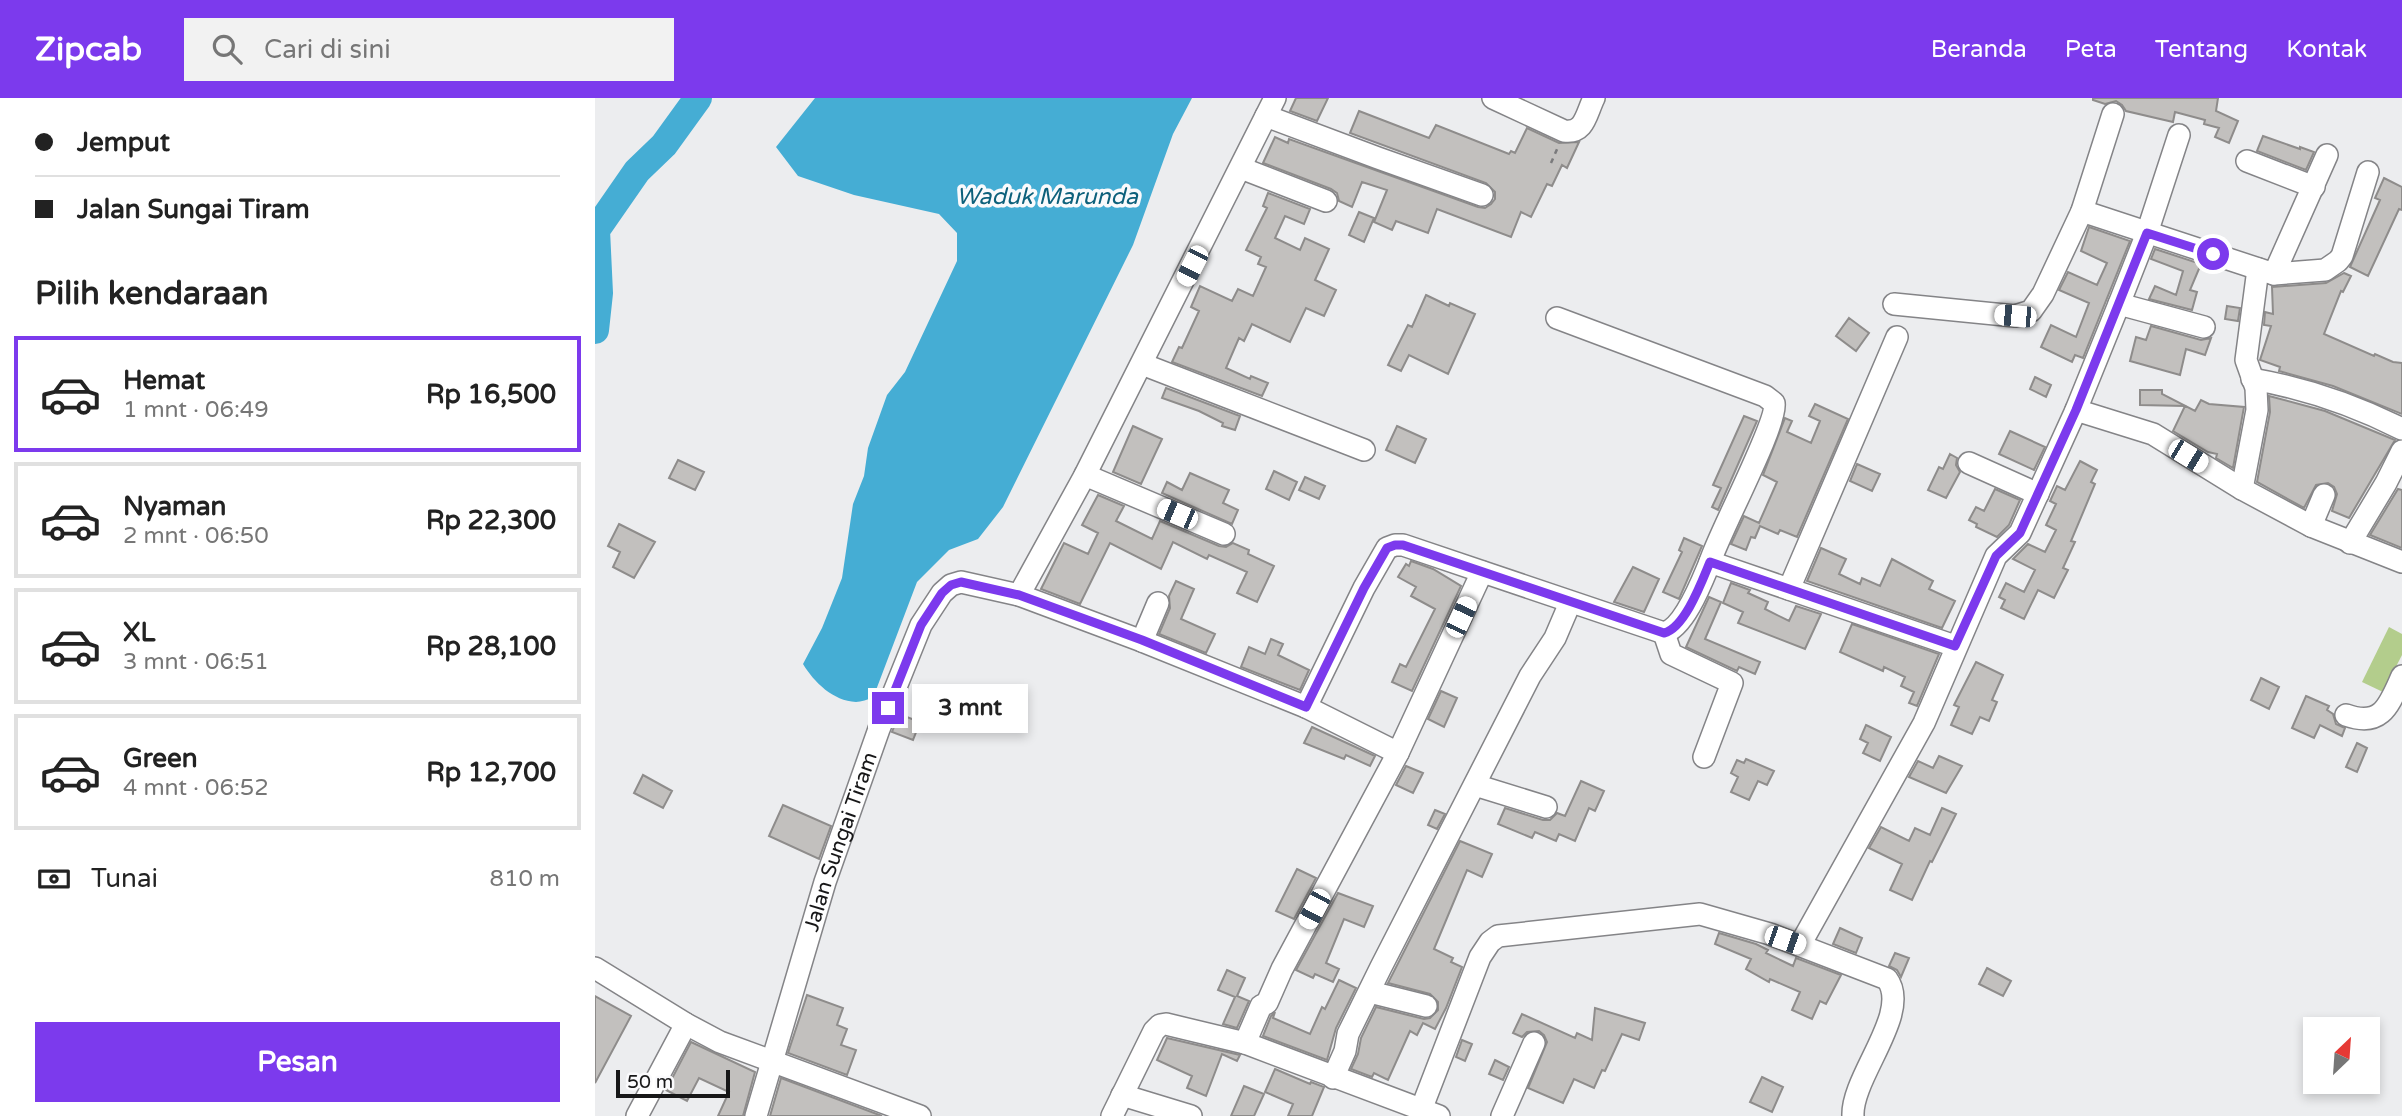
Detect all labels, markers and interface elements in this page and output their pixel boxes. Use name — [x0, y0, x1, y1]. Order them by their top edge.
search box — [184, 18, 674, 81]
text: Zipcab — [35, 30, 142, 69]
icon: search — [208, 30, 246, 68]
text: Cari di sini — [264, 34, 391, 65]
text: Beranda — [1931, 35, 2027, 64]
text: Peta — [2065, 35, 2117, 64]
text: Tentang — [2155, 35, 2248, 64]
text: Kontak — [2286, 35, 2367, 64]
text: Jemput — [77, 127, 170, 158]
water label: Waduk Marunda — [956, 183, 1139, 211]
text: Jalan Sungai Tiram — [77, 194, 310, 225]
route start — [2197, 238, 2229, 270]
car — [1174, 243, 1211, 289]
text: Pilih kendaraan — [35, 275, 269, 313]
car — [1994, 304, 2037, 328]
icon: car — [39, 363, 102, 426]
text: Hemat — [123, 365, 205, 396]
text: Rp 16,500 — [426, 379, 556, 410]
text: 1 mnt · 06:49 — [123, 396, 269, 424]
car — [2165, 436, 2212, 476]
icon: car — [39, 489, 102, 552]
text: Nyaman — [123, 491, 226, 522]
car — [1154, 496, 1201, 532]
text: Rp 22,300 — [426, 505, 556, 536]
text: 2 mnt · 06:50 — [123, 522, 269, 550]
car — [1443, 594, 1480, 640]
icon: car — [39, 615, 102, 678]
text: XL — [123, 617, 155, 648]
text: Rp 28,100 — [426, 631, 556, 662]
text: 3 mnt · 06:51 — [123, 648, 269, 676]
callout: 3 mnt — [913, 684, 1028, 732]
route end — [872, 692, 904, 724]
text: 3 mnt — [938, 694, 1002, 722]
icon: car — [39, 741, 102, 804]
text: Green — [123, 743, 198, 774]
street label: Jalan Sungai Tiram — [799, 749, 883, 935]
text: Rp 12,700 — [426, 757, 556, 788]
text: 4 mnt · 06:52 — [123, 774, 269, 802]
icon: cash — [35, 860, 73, 898]
text: Tunai — [91, 863, 158, 894]
text: 810 m — [490, 865, 560, 893]
car — [1295, 886, 1334, 932]
car — [1762, 923, 1809, 957]
north arrow — [2303, 1017, 2380, 1094]
map controls — [2303, 1017, 2380, 1094]
button: Pesan — [35, 1022, 560, 1102]
scale bar — [616, 1067, 730, 1099]
text: 50 m — [627, 1071, 673, 1093]

